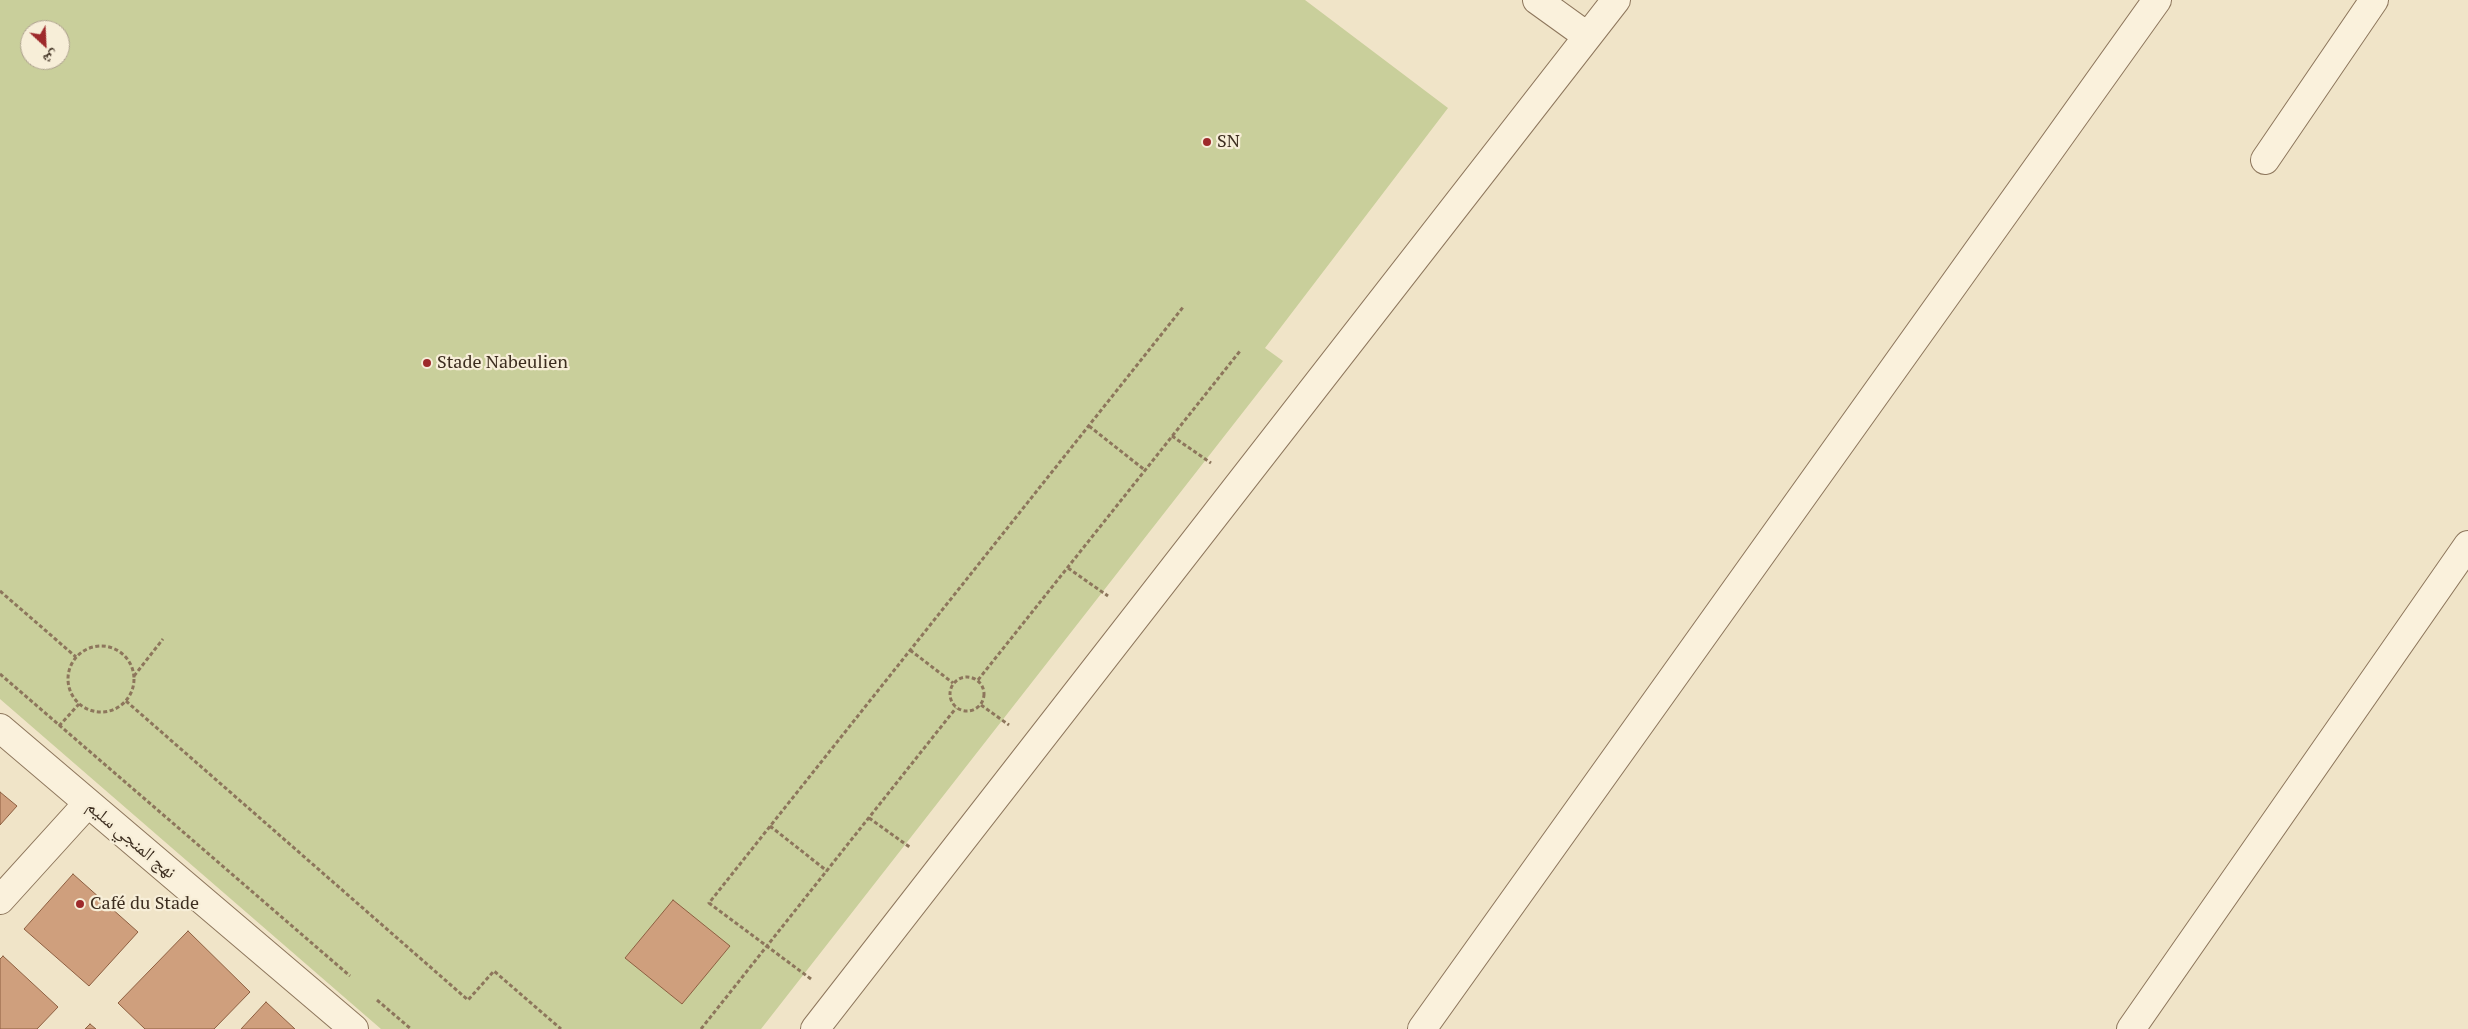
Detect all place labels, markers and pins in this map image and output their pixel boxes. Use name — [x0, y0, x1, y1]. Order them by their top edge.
place label: SN — [1217, 131, 1240, 153]
marker: SN — [1201, 136, 1213, 148]
place label: Stade Nabeulien — [437, 352, 568, 374]
marker: Stade Nabeulien — [421, 357, 433, 369]
place label: Café du Stade — [90, 893, 199, 915]
marker: Café du Stade — [74, 898, 86, 910]

